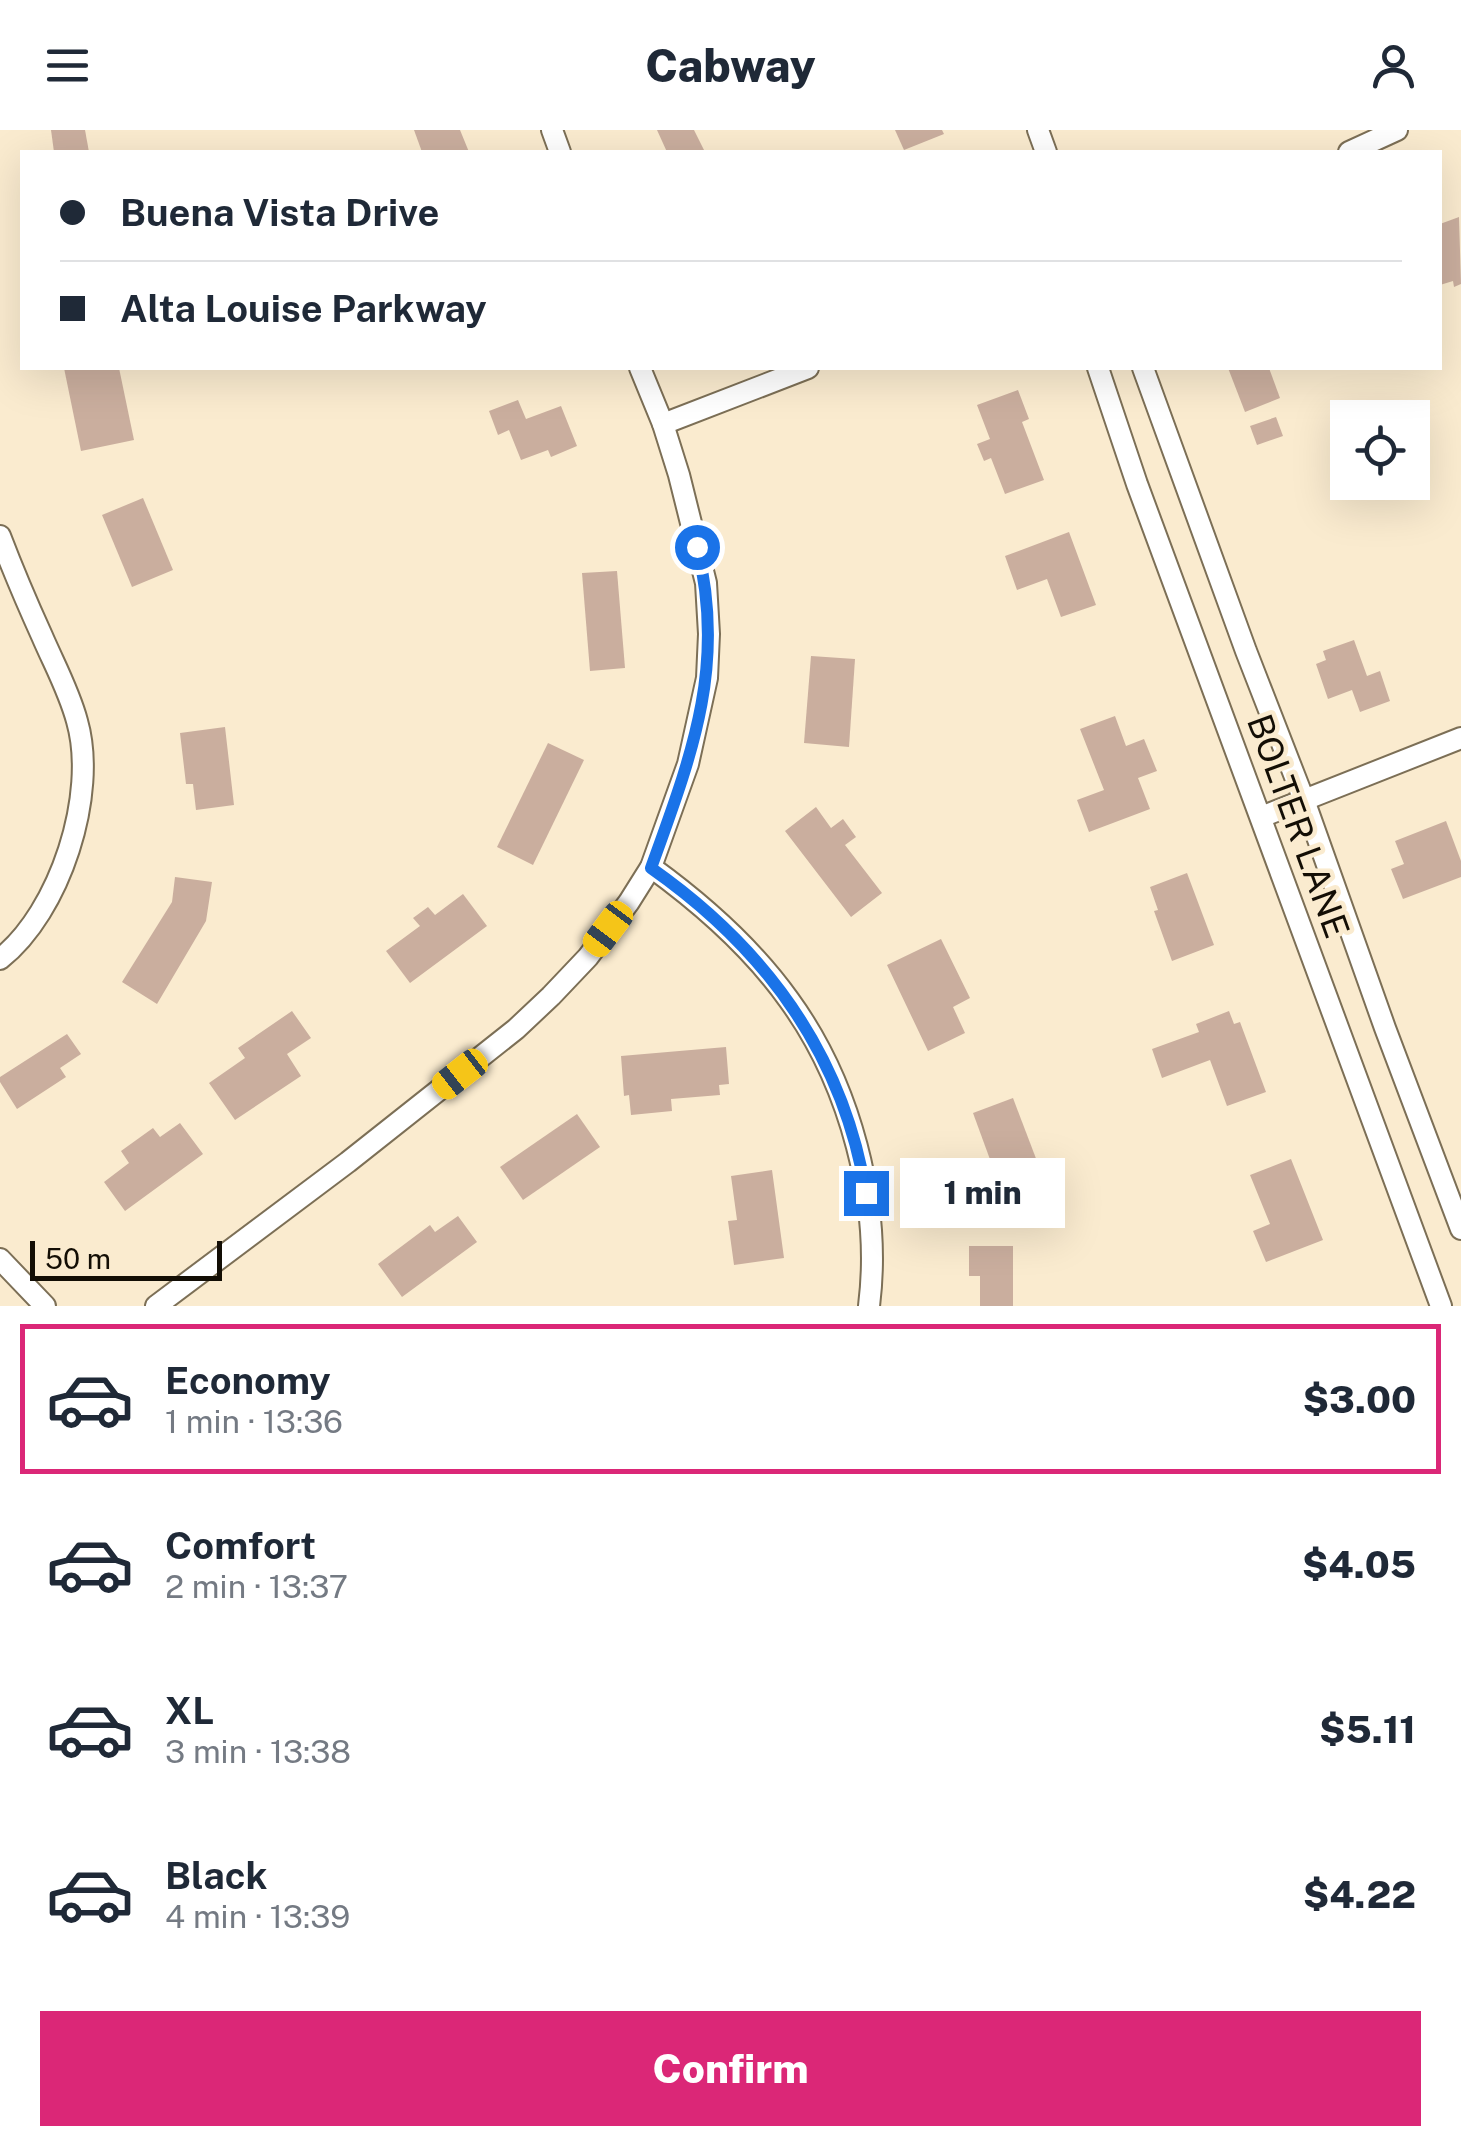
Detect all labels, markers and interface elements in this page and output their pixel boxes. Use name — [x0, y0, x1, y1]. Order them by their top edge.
icon: menu — [40, 38, 95, 93]
icon: person — [1366, 38, 1421, 93]
text: Cabway — [645, 39, 816, 92]
text: Buena Vista Drive — [120, 190, 439, 235]
text: Alta Louise Parkway — [120, 286, 487, 331]
map controls — [1330, 400, 1430, 500]
button: locate — [1330, 400, 1430, 500]
route start — [675, 525, 720, 570]
street label: BOLTER LANE — [1239, 709, 1358, 943]
car — [578, 896, 638, 962]
car — [427, 1044, 493, 1104]
callout: 1 min — [901, 1158, 1066, 1228]
route end — [844, 1171, 889, 1216]
text: 1 min — [943, 1174, 1022, 1211]
scale bar — [30, 1236, 222, 1280]
text: 50 m — [45, 1242, 111, 1275]
icon: car — [45, 1354, 135, 1444]
text: Economy — [165, 1358, 331, 1403]
text: $3.00 — [1303, 1377, 1416, 1422]
text: 1 min · 13:36 — [165, 1403, 343, 1440]
icon: car — [45, 1519, 135, 1609]
text: Comfort — [165, 1523, 316, 1568]
text: $4.05 — [1302, 1542, 1416, 1587]
text: 2 min · 13:37 — [165, 1568, 348, 1605]
icon: car — [45, 1684, 135, 1774]
text: XL — [165, 1688, 214, 1733]
text: $5.11 — [1319, 1707, 1416, 1752]
text: 3 min · 13:38 — [165, 1733, 351, 1770]
icon: car — [45, 1849, 135, 1939]
text: Black — [165, 1853, 268, 1898]
text: $4.22 — [1303, 1872, 1416, 1917]
text: 4 min · 13:39 — [165, 1898, 350, 1935]
button: Confirm — [40, 2011, 1421, 2126]

